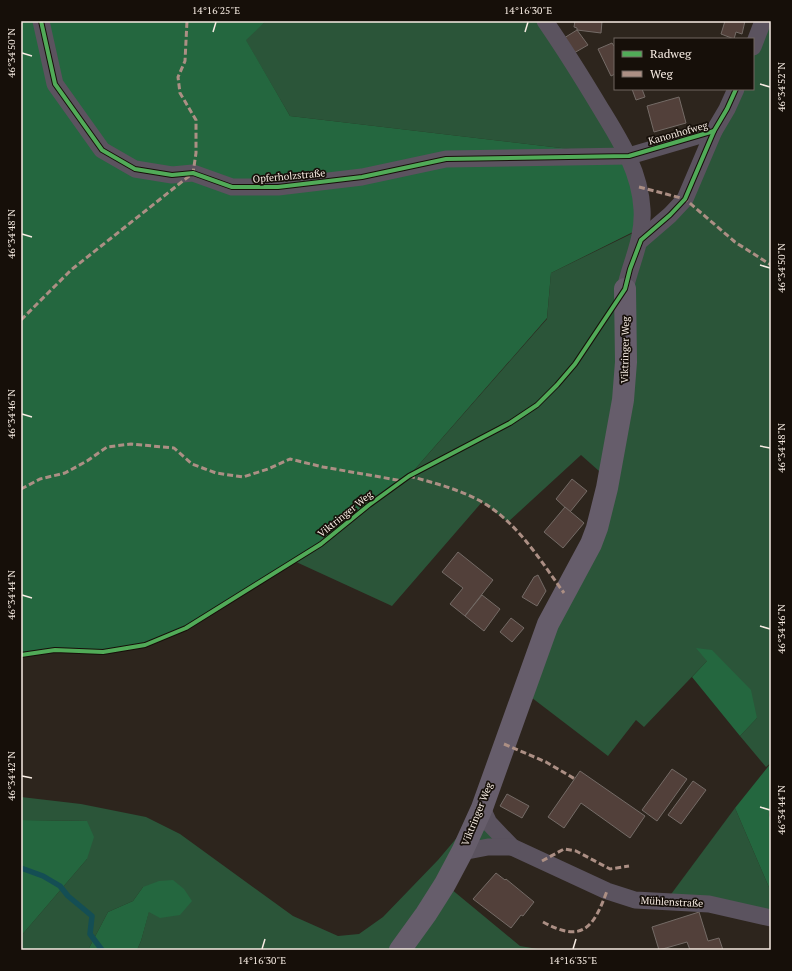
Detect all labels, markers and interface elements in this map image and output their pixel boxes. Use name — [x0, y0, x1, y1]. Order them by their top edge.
text: 14°16'25"E — [192, 4, 240, 17]
text: 14°16'30"E — [504, 4, 552, 17]
text: 46°34'50"N — [5, 28, 18, 78]
legend — [614, 38, 754, 90]
text: Radweg — [650, 46, 692, 61]
text: 46°34'52"N — [775, 62, 788, 112]
text: Weg — [650, 66, 673, 81]
street label: Kanonhofweg — [647, 118, 710, 148]
street label: Opferholzstraße — [252, 166, 326, 186]
text: 46°34'48"N — [5, 209, 18, 259]
text: 46°34'50"N — [775, 243, 788, 293]
street label: Viktringer Weg — [618, 316, 632, 384]
text: 46°34'46"N — [5, 389, 18, 439]
text: 46°34'48"N — [775, 423, 788, 473]
street label: Viktringer Weg — [315, 487, 376, 540]
text: 46°34'44"N — [5, 570, 18, 620]
text: 46°34'46"N — [775, 604, 788, 654]
text: 46°34'42"N — [5, 751, 18, 801]
street label: Viktringer Weg — [458, 780, 496, 848]
text: 46°34'44"N — [775, 785, 788, 835]
street label: Mühlenstraße — [640, 894, 704, 910]
text: 14°16'30"E — [238, 954, 286, 967]
text: 14°16'35"E — [549, 954, 597, 967]

